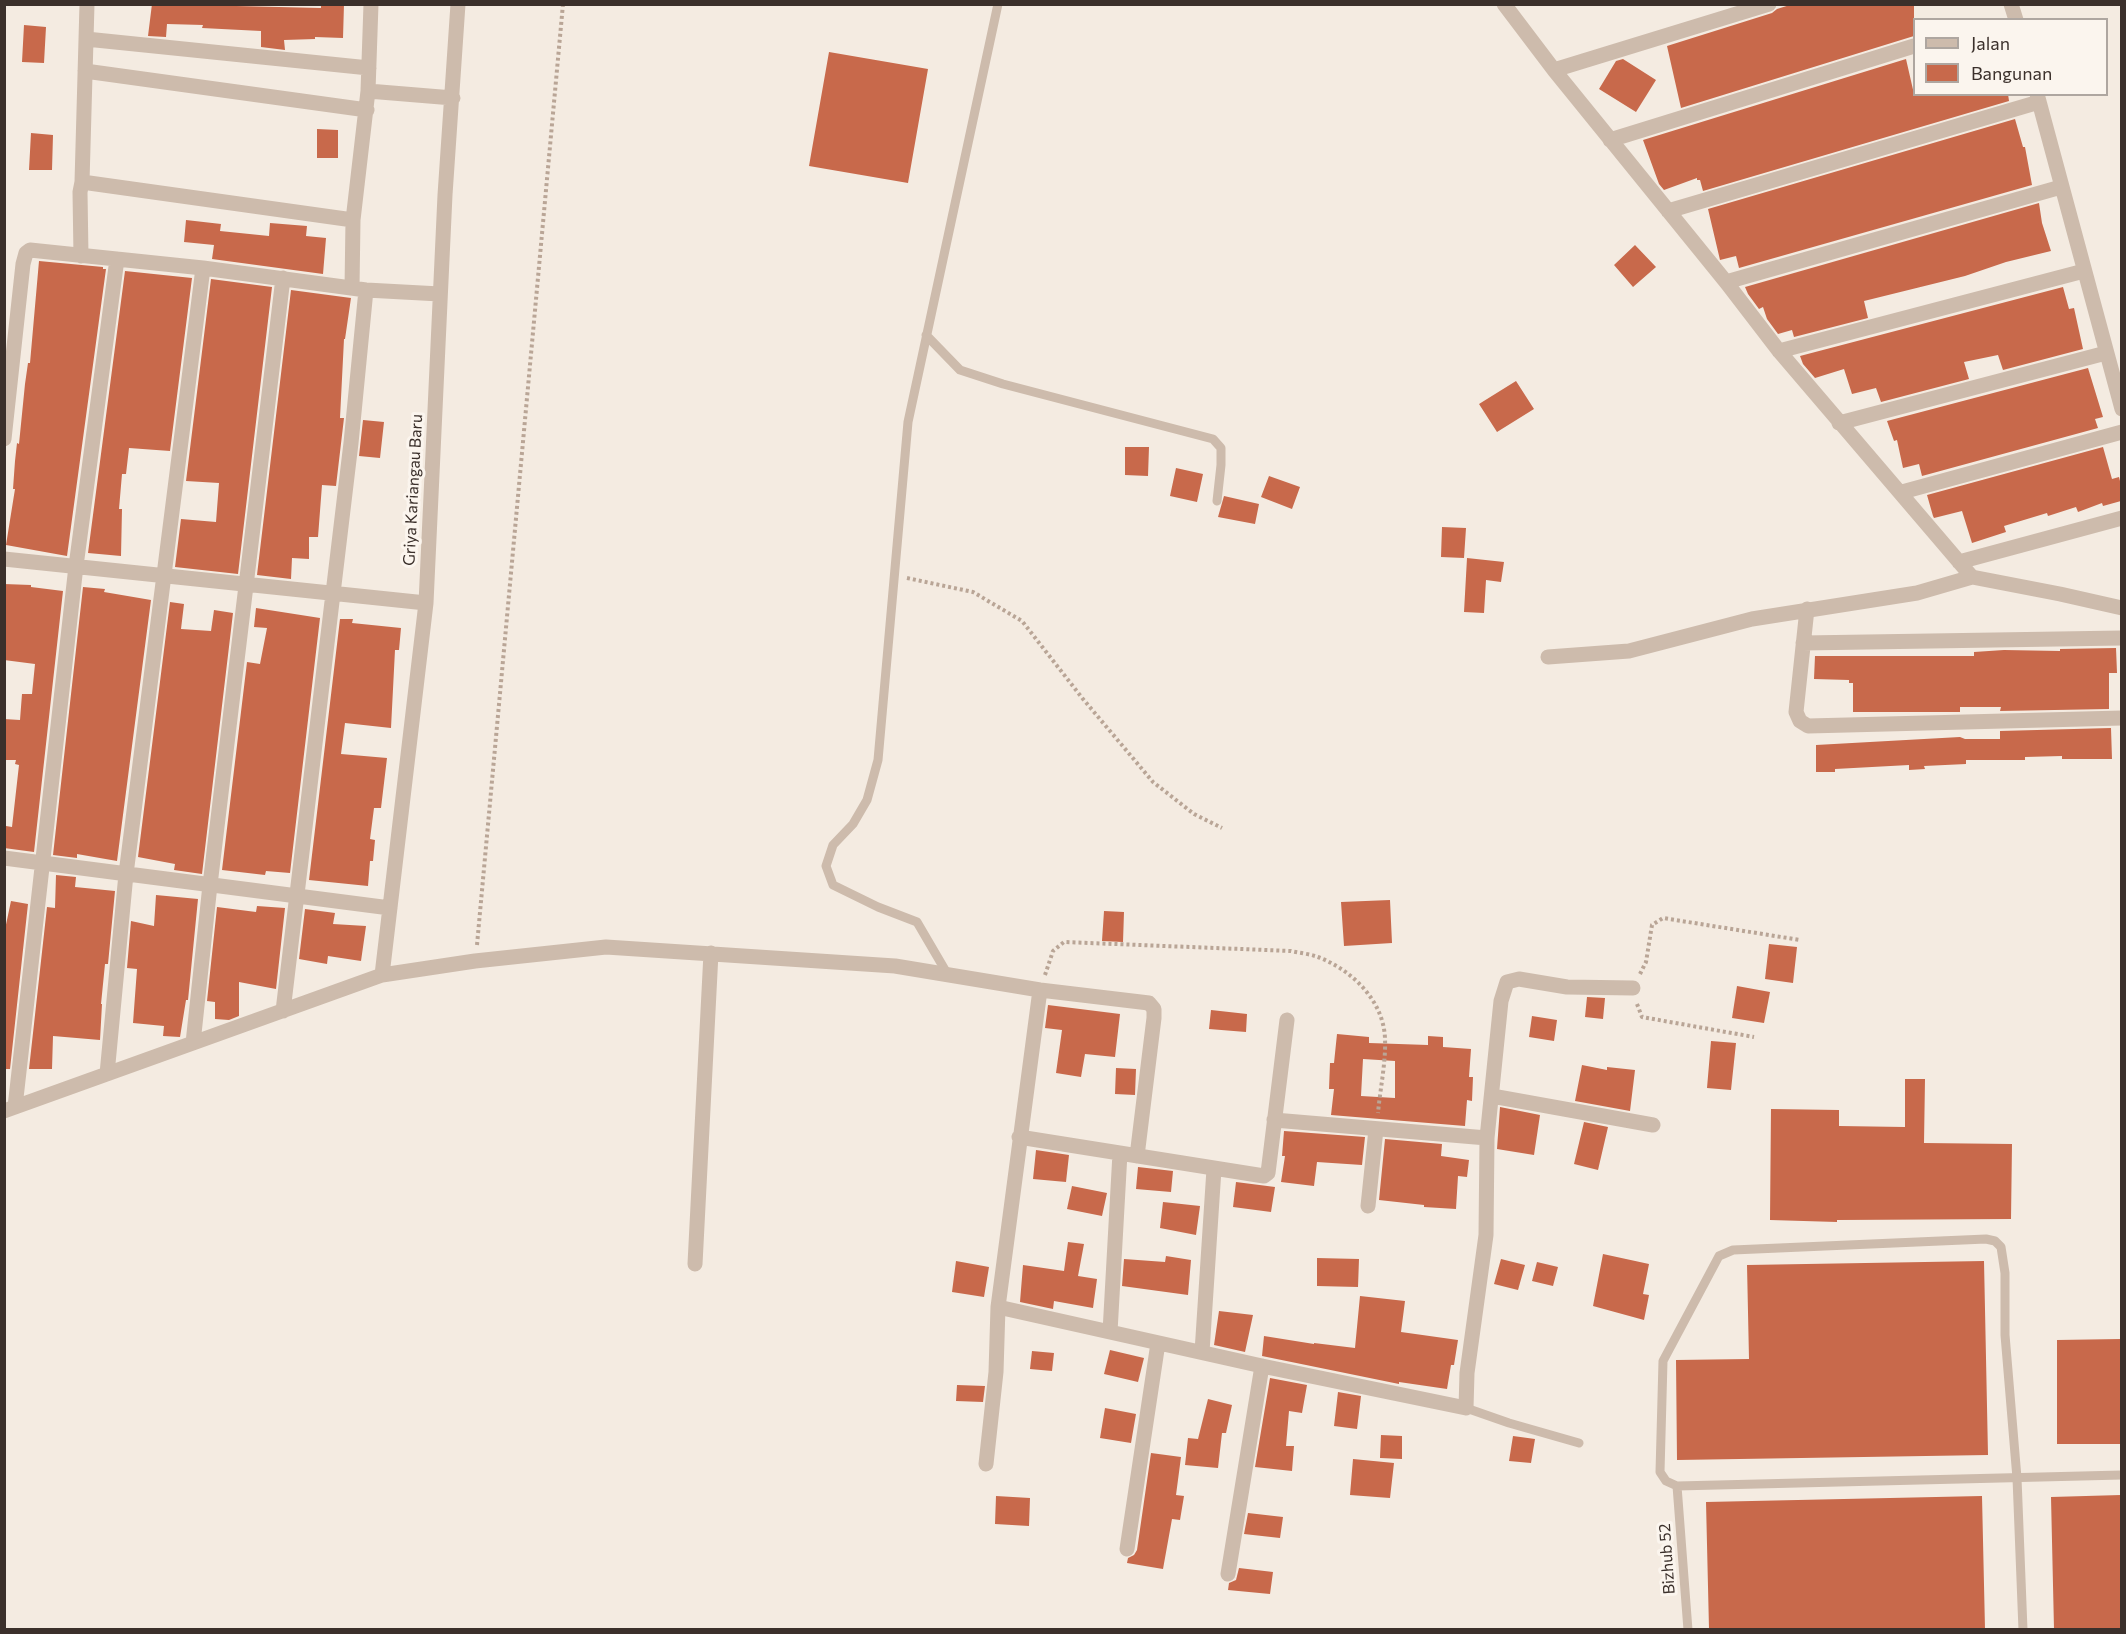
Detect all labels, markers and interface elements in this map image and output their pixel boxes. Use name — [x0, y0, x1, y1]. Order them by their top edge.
legend — [1913, 18, 2108, 96]
text: Jalan — [1971, 32, 2010, 54]
text: Bangunan — [1971, 62, 2052, 84]
street label: Griya Kariangau Baru — [399, 414, 427, 566]
street label: Bizhub 52 — [1655, 1523, 1679, 1595]

